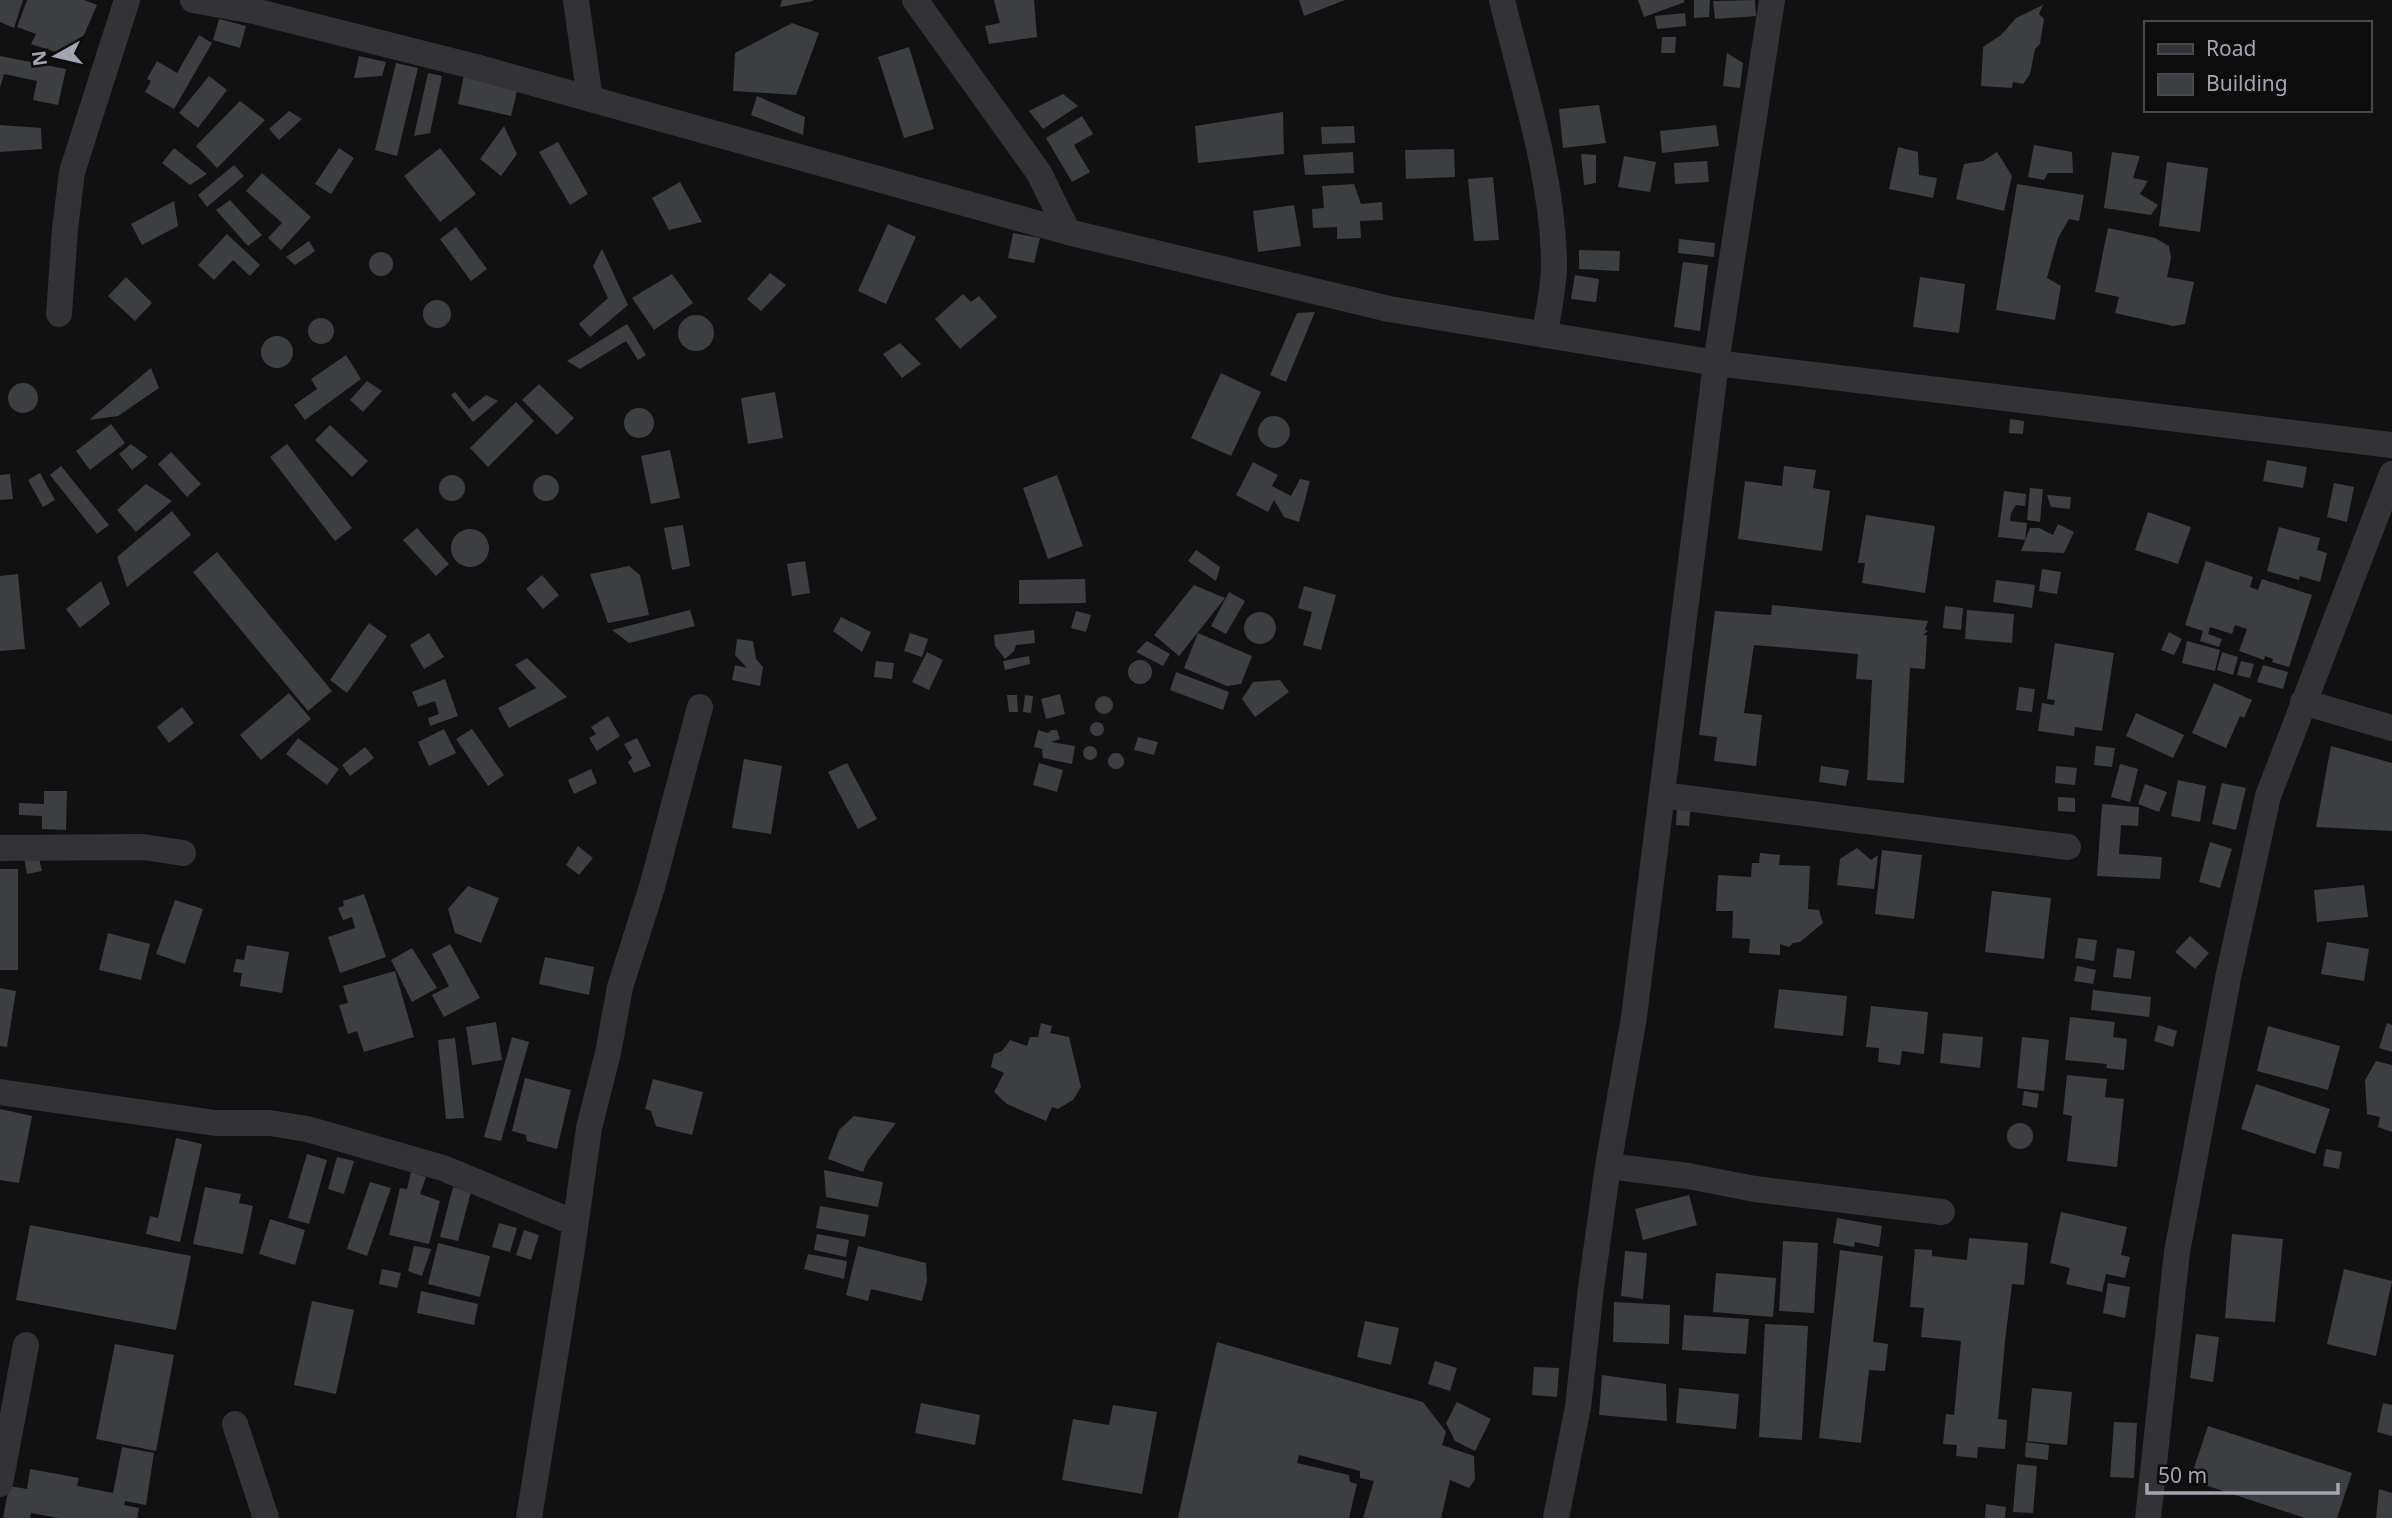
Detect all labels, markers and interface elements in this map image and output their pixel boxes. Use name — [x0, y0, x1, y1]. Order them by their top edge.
north arrow — [21, 21, 91, 91]
legend — [2144, 21, 2371, 112]
text: Road — [2206, 34, 2256, 62]
text: N — [25, 49, 53, 68]
text: Building — [2206, 69, 2288, 97]
scale bar — [2147, 1452, 2338, 1496]
text: 50 m — [2158, 1461, 2207, 1489]

